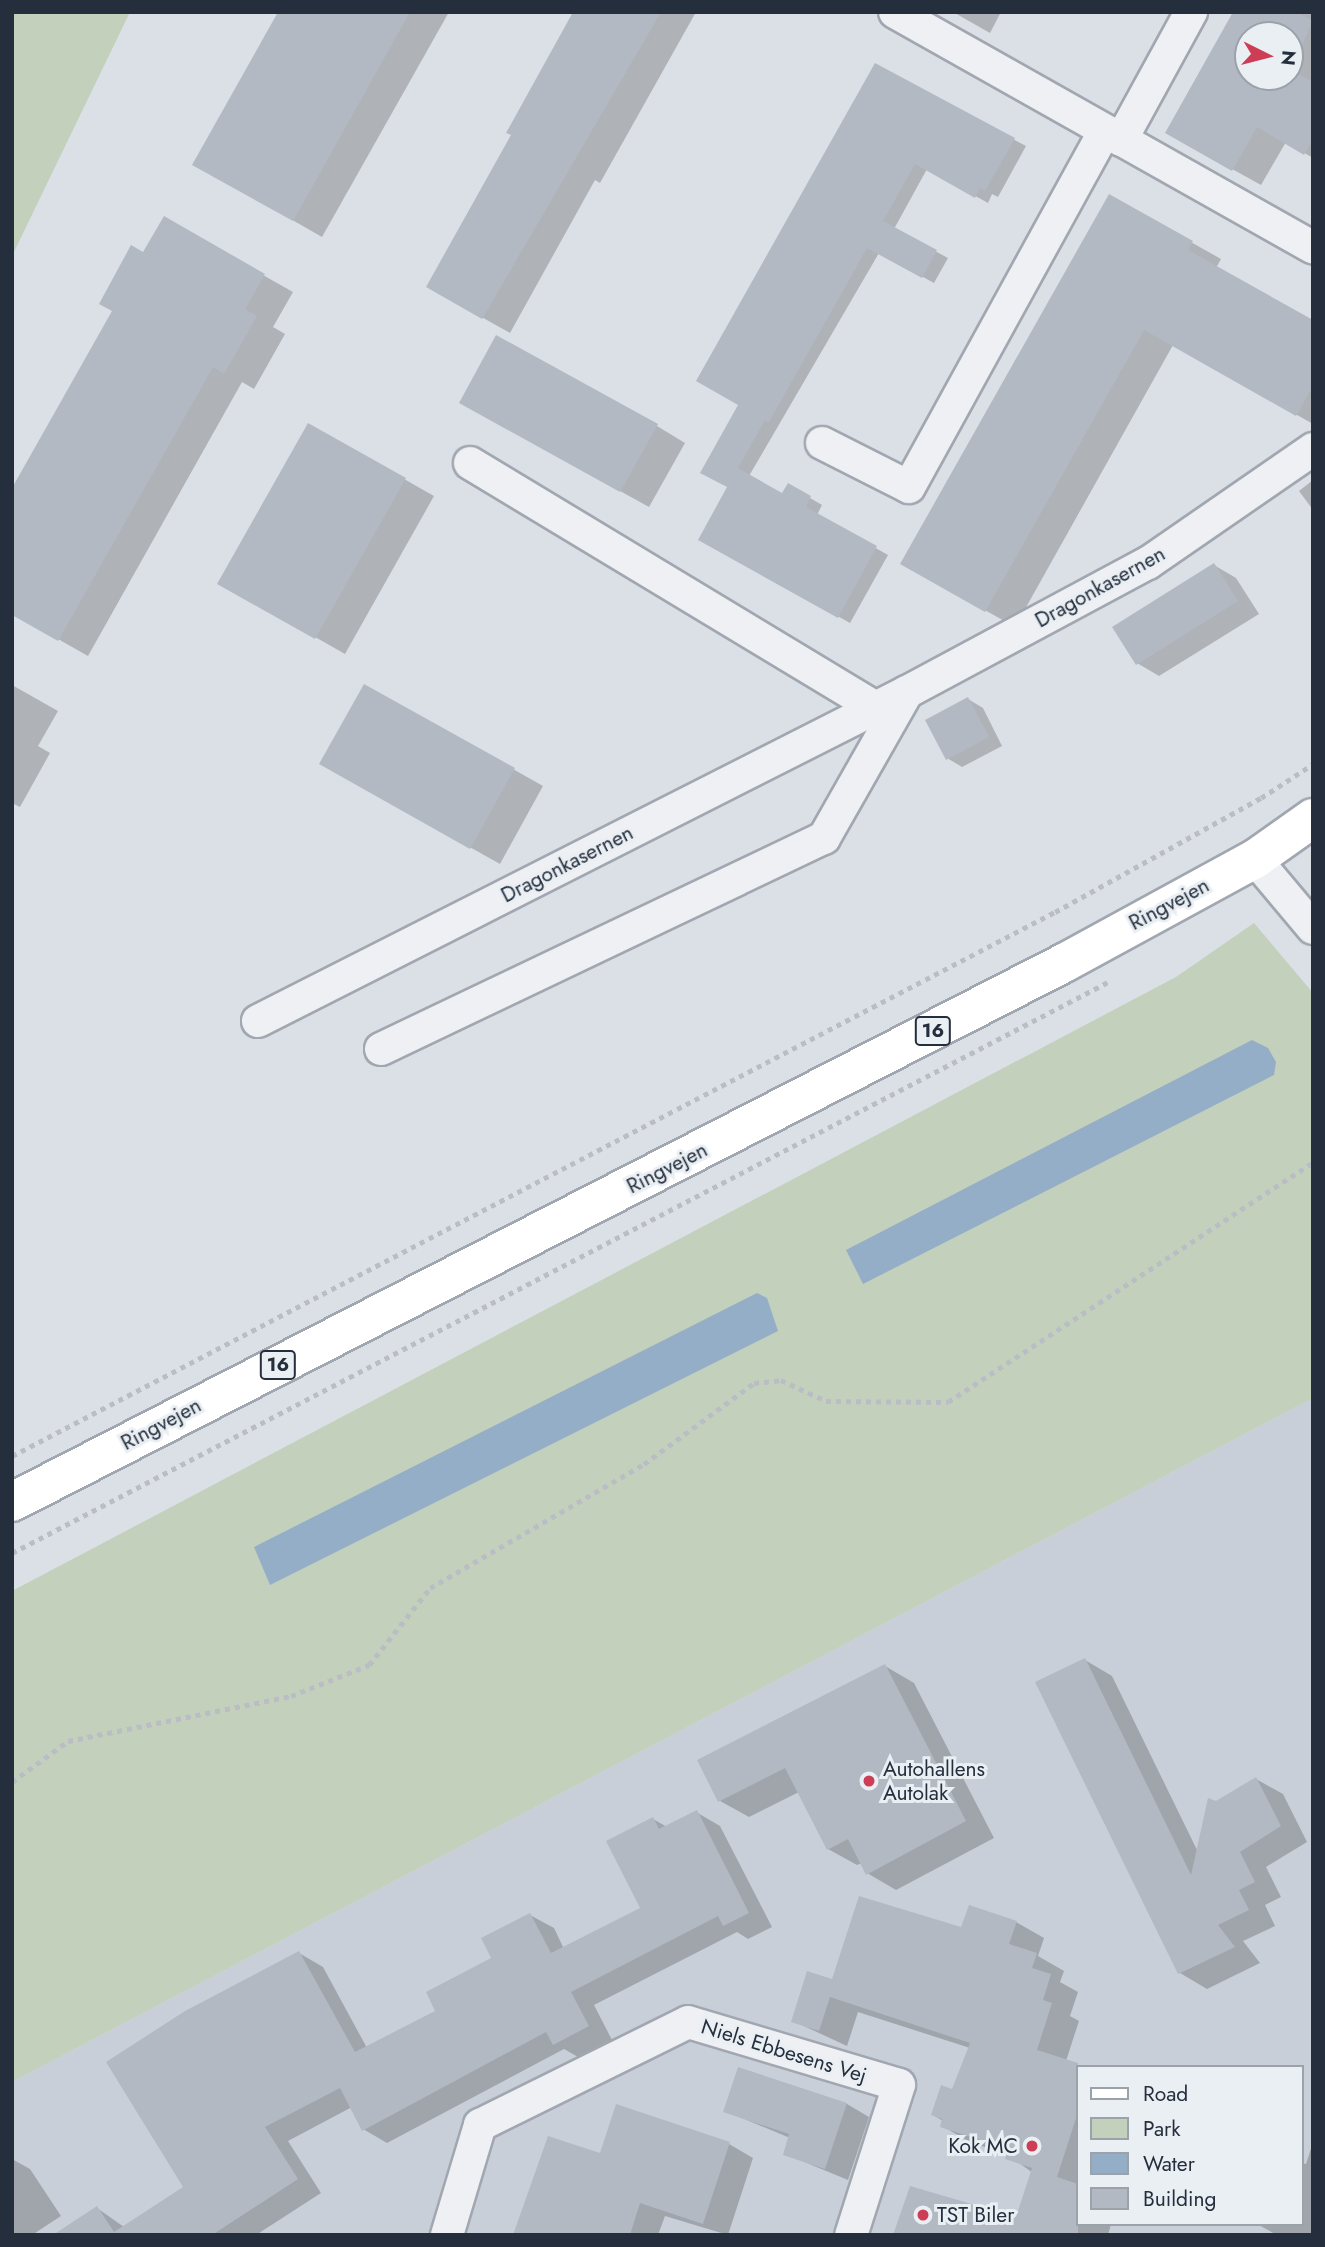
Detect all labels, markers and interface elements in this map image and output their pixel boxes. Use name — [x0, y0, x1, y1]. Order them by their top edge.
north arrow — [1234, 21, 1304, 91]
text: N — [1274, 49, 1303, 67]
street label: Dragonkasernen — [1031, 541, 1169, 633]
street label: Dragonkasernen — [497, 820, 637, 908]
street label: Ringvejen — [1125, 872, 1213, 936]
road number: 16 — [914, 1015, 952, 1046]
street label: Ringvejen — [623, 1137, 711, 1199]
road number: 16 — [259, 1350, 297, 1380]
street label: Ringvejen — [117, 1392, 205, 1456]
place label: Autohallens Autolak — [883, 1756, 985, 1806]
marker: Autohallens Autolak — [861, 1773, 877, 1789]
street label: Niels Ebbesens Vej — [698, 2014, 870, 2088]
legend — [1076, 2065, 1304, 2226]
text: Road — [1143, 2079, 1188, 2109]
text: Park — [1143, 2114, 1180, 2144]
place label: Kok MC — [948, 2133, 1018, 2159]
marker: Kok MC — [1024, 2138, 1040, 2154]
text: Water — [1143, 2149, 1195, 2179]
text: Building — [1143, 2184, 1216, 2214]
place label: TST Biler — [937, 2202, 1014, 2228]
marker: TST Biler — [915, 2207, 931, 2223]

